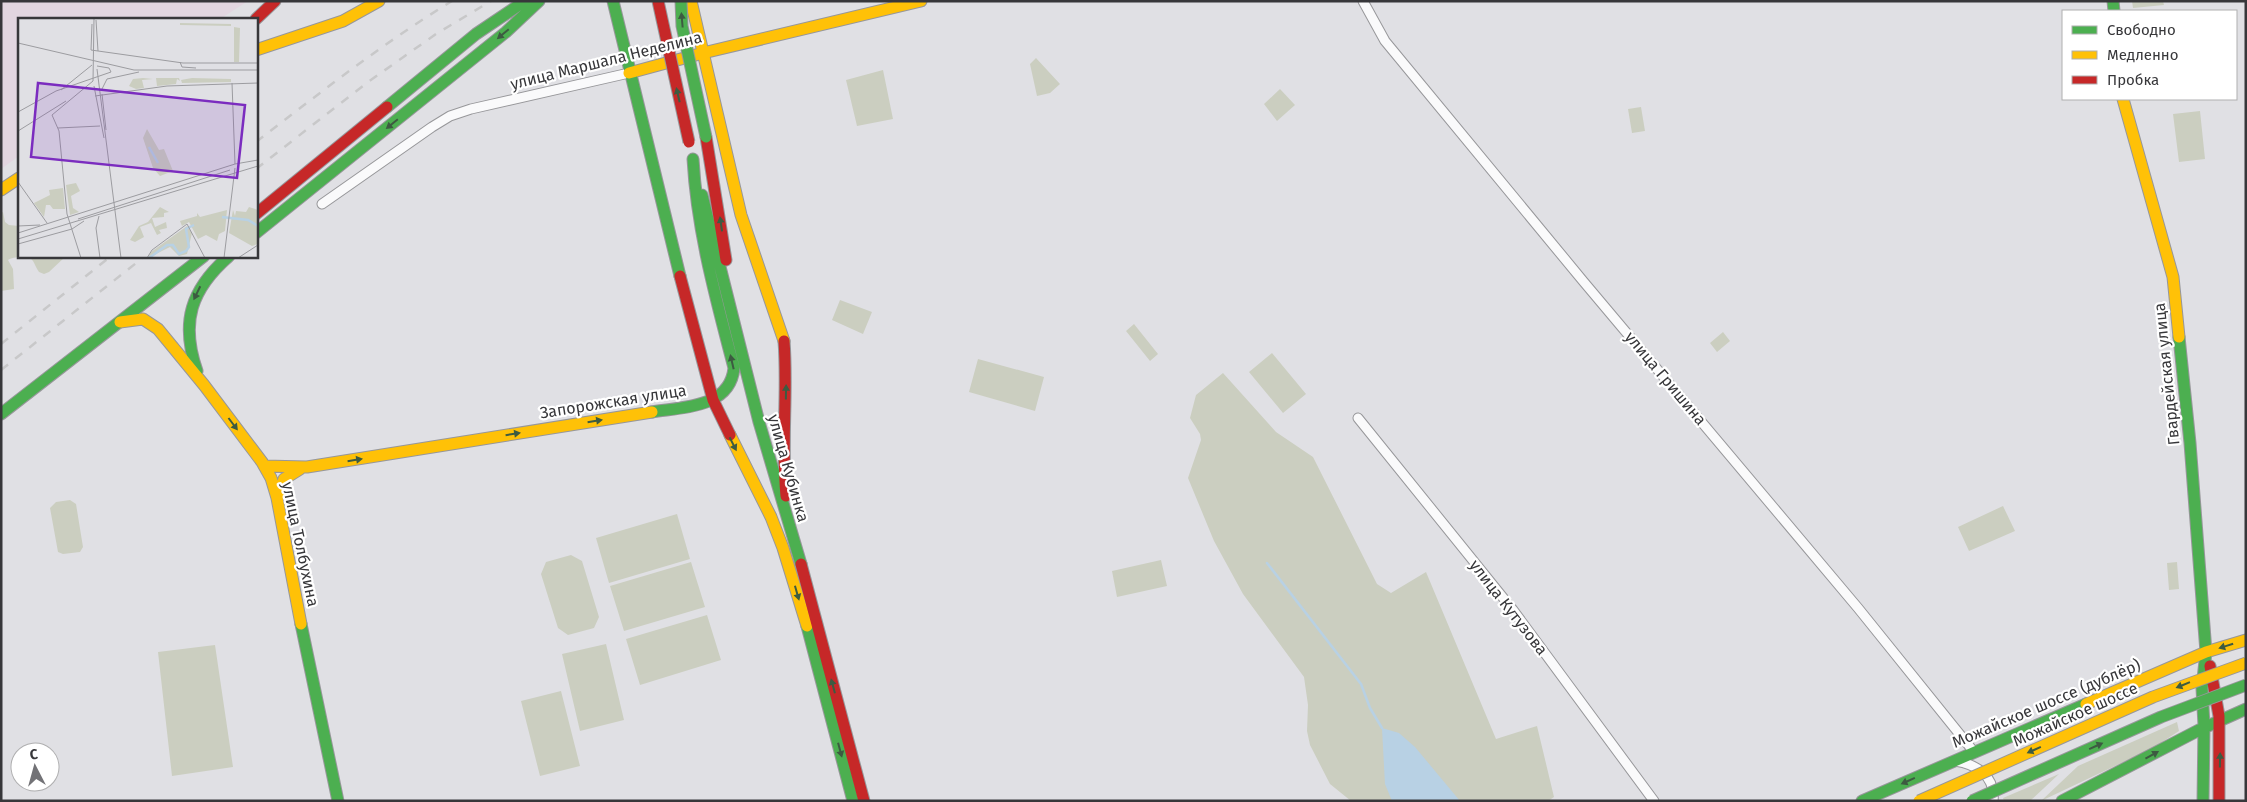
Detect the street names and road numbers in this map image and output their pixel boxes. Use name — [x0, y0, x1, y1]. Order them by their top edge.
street label: улица Маршала Неделина — [508, 27, 704, 94]
street label: Гвардейская улица — [2150, 302, 2183, 446]
street label: улица Гришина — [1621, 328, 1710, 429]
street label: Запорожская улица — [539, 381, 688, 422]
street label: улица Кубинка — [764, 412, 813, 524]
street label: улица Толбухина — [278, 480, 323, 608]
street label: улица Кутузова — [1465, 556, 1552, 659]
street label: Можайское шоссе (дублёр) — [1949, 655, 2143, 751]
street label: Можайское шоссе — [2010, 678, 2140, 750]

